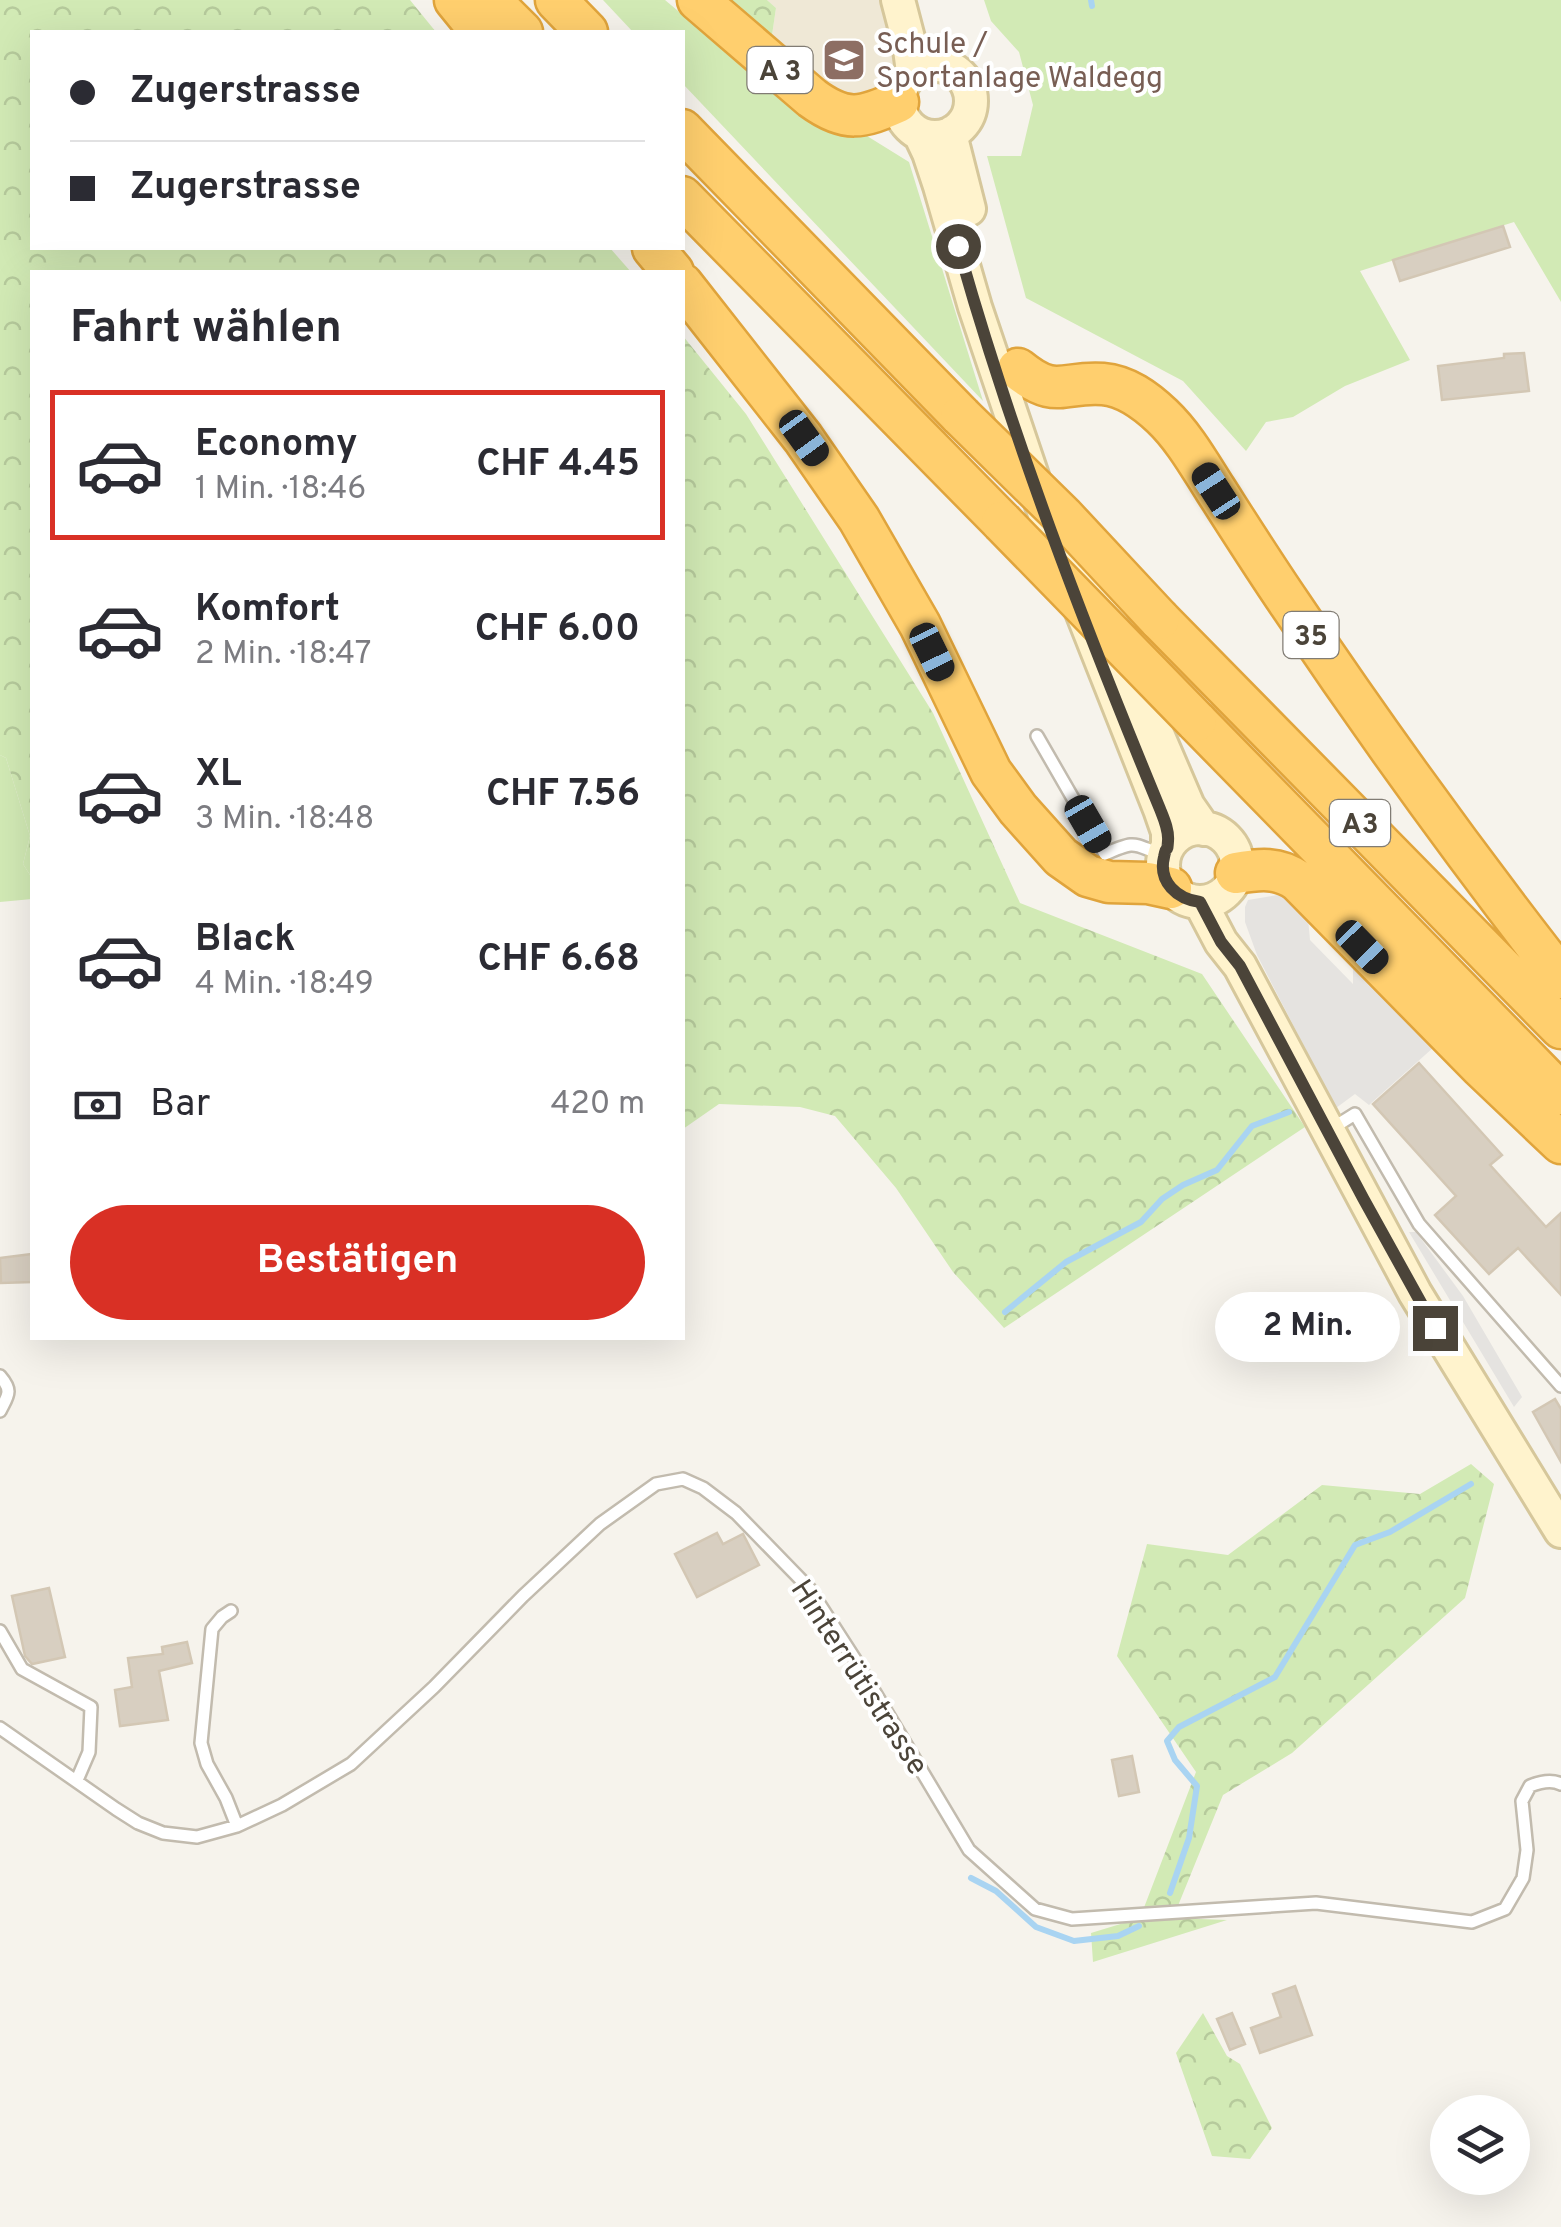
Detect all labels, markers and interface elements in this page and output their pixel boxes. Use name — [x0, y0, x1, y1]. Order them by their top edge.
place label: Schule / Sportanlage Waldegg — [876, 27, 1163, 98]
school or university icon: Schule / Sportanlage Waldegg — [821, 37, 867, 83]
road number: A 3 — [748, 47, 812, 93]
text: Zugerstrasse — [130, 68, 361, 117]
text: Zugerstrasse — [130, 164, 361, 213]
route start — [936, 224, 981, 269]
text: Fahrt wählen — [70, 301, 342, 358]
car — [774, 405, 834, 471]
icon: car — [75, 420, 165, 510]
text: Economy — [195, 421, 357, 470]
text: CHF 4.45 — [476, 441, 640, 490]
car — [1187, 458, 1245, 524]
text: 1 Min. · 18:46 — [195, 470, 366, 510]
icon: car — [75, 585, 165, 675]
text: Komfort — [195, 586, 340, 635]
text: CHF 6.00 — [475, 606, 640, 655]
road number: 35 — [1284, 612, 1338, 658]
car — [905, 618, 959, 686]
text: 2 Min. · 18:47 — [195, 635, 371, 675]
icon: car — [75, 750, 165, 840]
text: XL — [195, 751, 242, 800]
text: CHF 7.56 — [486, 771, 640, 820]
car — [1060, 791, 1116, 857]
text: 3 Min. · 18:48 — [195, 800, 374, 840]
road number: A3 — [1330, 800, 1390, 846]
icon: car — [75, 915, 165, 1005]
car — [1330, 915, 1394, 979]
text: Black — [195, 916, 295, 965]
text: CHF 6.68 — [478, 936, 640, 985]
text: 4 Min. · 18:49 — [195, 965, 374, 1005]
icon: cash — [70, 1078, 125, 1133]
text: Bar — [150, 1081, 211, 1130]
text: 420 m — [550, 1085, 645, 1125]
button: Bestätigen — [70, 1205, 645, 1320]
callout: 2 Min. — [1215, 1293, 1400, 1363]
route end — [1413, 1306, 1458, 1351]
text: 2 Min. — [1263, 1307, 1352, 1347]
street label: Hinterrütistrasse — [781, 1574, 935, 1783]
map controls — [1430, 2095, 1530, 2195]
button: layers — [1430, 2095, 1530, 2195]

